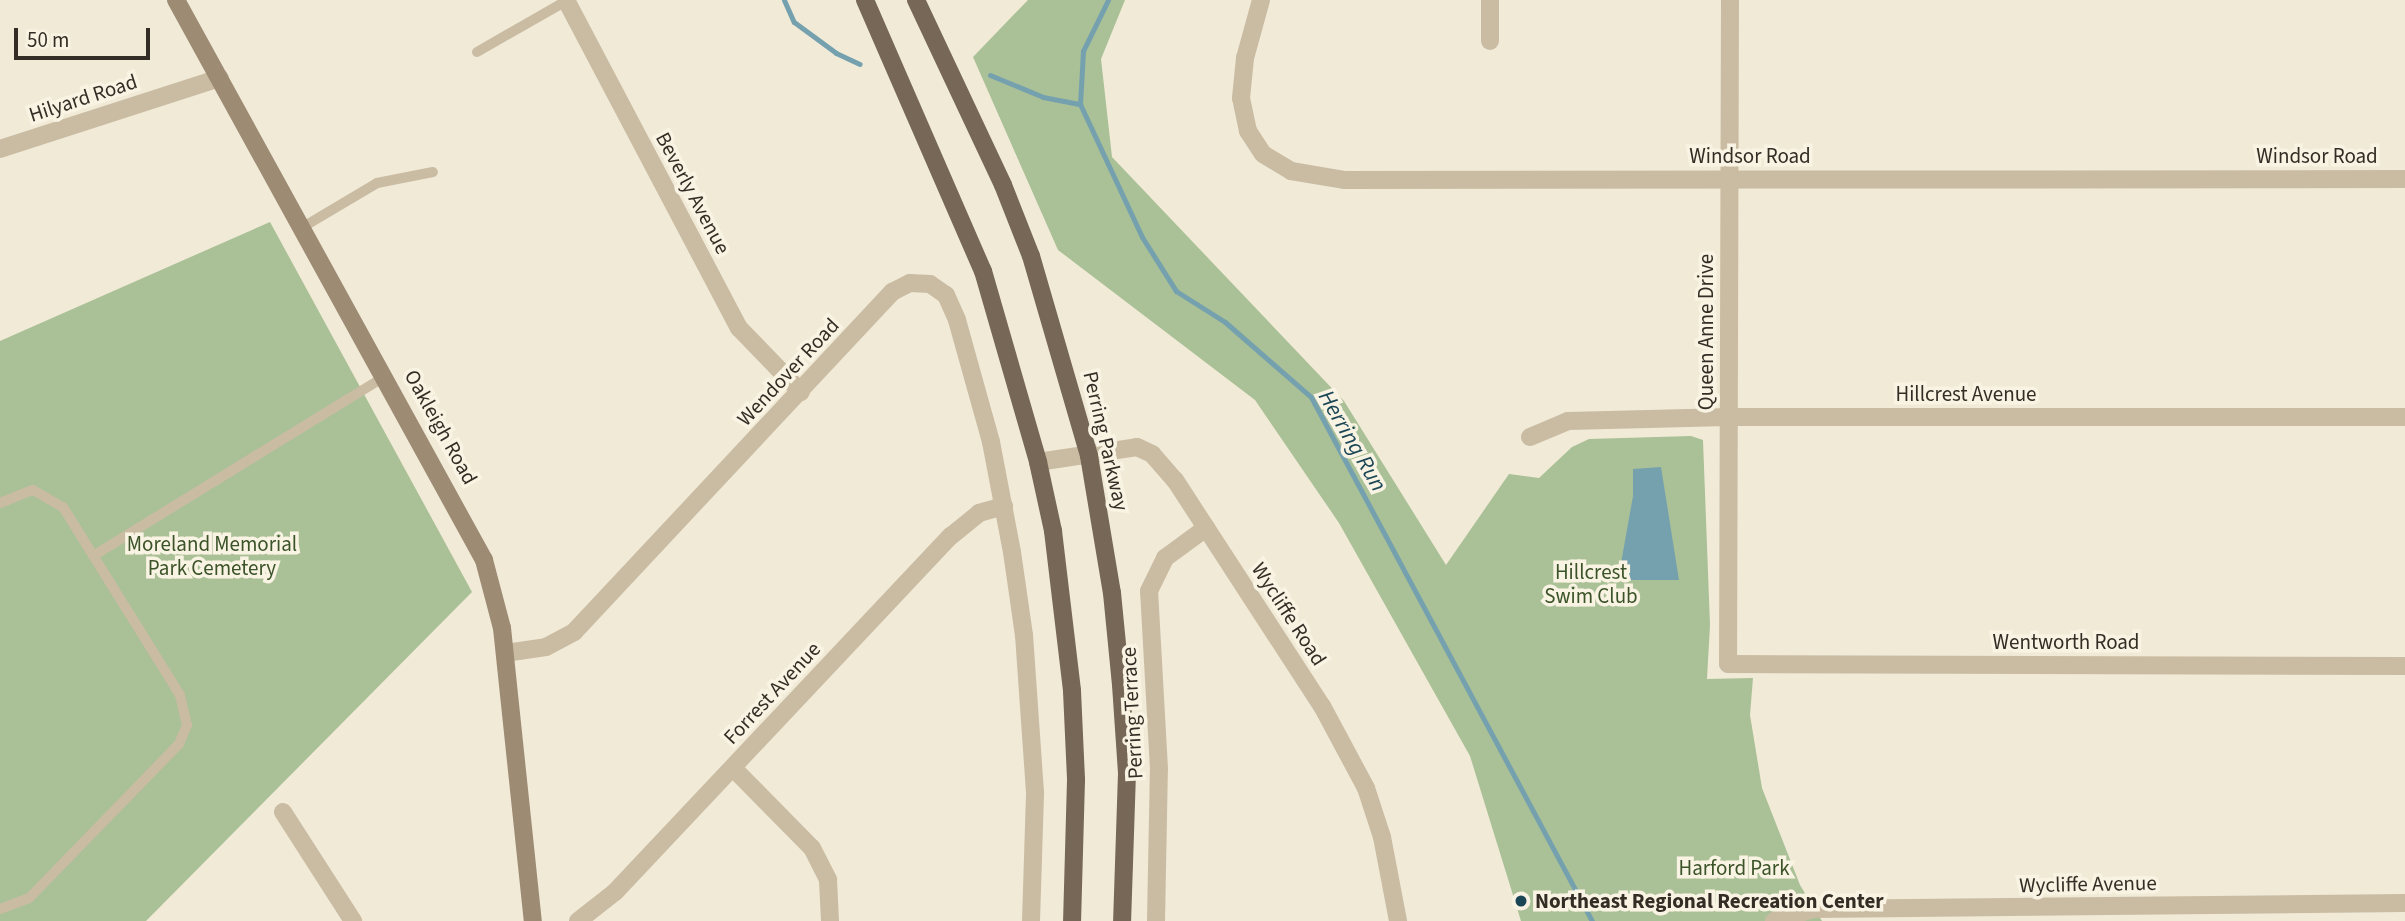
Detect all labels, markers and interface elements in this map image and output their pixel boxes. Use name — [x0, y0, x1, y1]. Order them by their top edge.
scale bar — [18, 14, 154, 58]
text: 50 m — [27, 25, 69, 55]
street label: Hilyard Road — [26, 69, 140, 127]
street label: Beverly Avenue — [650, 128, 736, 258]
street label: Windsor Road — [1689, 143, 1811, 169]
street label: Windsor Road — [2256, 143, 2378, 169]
street label: Queen Anne Drive — [1693, 254, 1719, 410]
street label: Wendover Road — [732, 313, 844, 431]
street label: Oakleigh Road — [399, 365, 483, 489]
street label: Perring Parkway — [1078, 369, 1134, 513]
street label: Hillcrest Avenue — [1895, 381, 2037, 407]
water label: Herring Run — [1312, 385, 1392, 497]
park label: Moreland Memorial Park Cemetery — [127, 531, 297, 581]
street label: Wycliffe Road — [1246, 558, 1332, 670]
park label: Hillcrest Swim Club — [1544, 559, 1638, 609]
street label: Wentworth Road — [1993, 629, 2139, 655]
street label: Forrest Avenue — [718, 637, 826, 749]
street label: Perring Terrace — [1116, 646, 1148, 780]
park label: Harford Park — [1678, 855, 1790, 881]
street label: Wycliffe Avenue — [2019, 870, 2157, 898]
place label: Northeast Regional Recreation Center — [1535, 888, 1884, 914]
marker: Northeast Regional Recreation Center — [1513, 893, 1529, 909]

